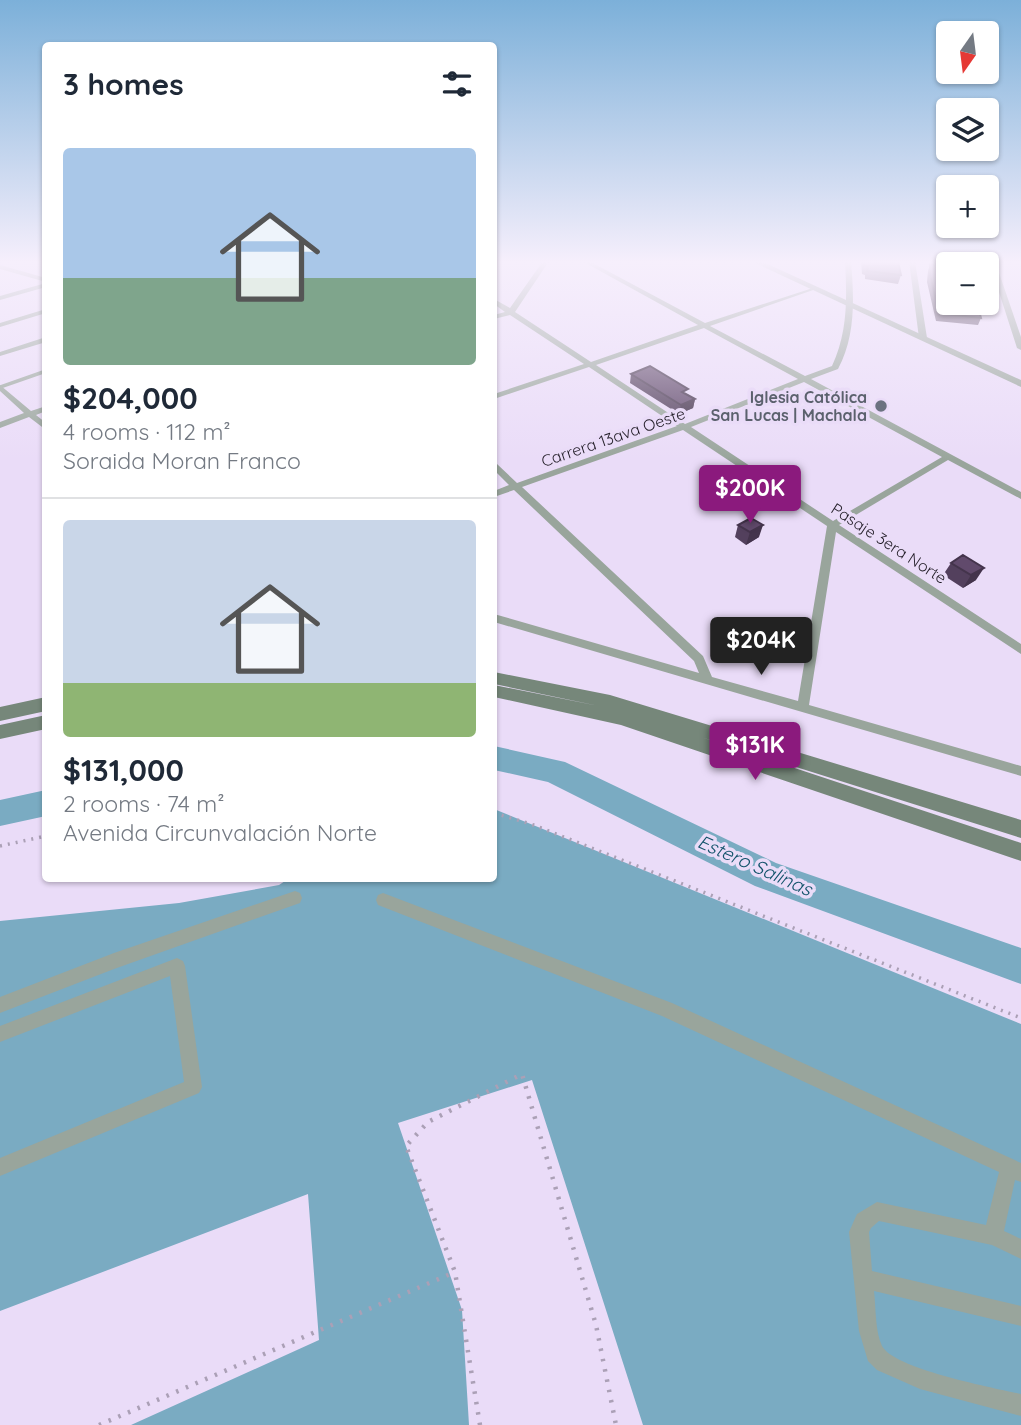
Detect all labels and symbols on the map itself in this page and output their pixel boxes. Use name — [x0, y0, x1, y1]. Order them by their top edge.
north arrow — [936, 21, 999, 84]
place label: Iglesia Católica San Lucas | Machala — [711, 387, 867, 425]
marker: Iglesia Católica San Lucas | Machala — [873, 398, 889, 414]
street label: Carrera 13ava Oeste — [538, 403, 688, 471]
pin: $200K — [701, 466, 799, 525]
street label: Pasaje 3era Norte — [828, 498, 950, 588]
pin: $204K — [712, 618, 810, 677]
pin: $131K — [706, 722, 804, 782]
water label: Estero Salinas — [694, 829, 817, 901]

